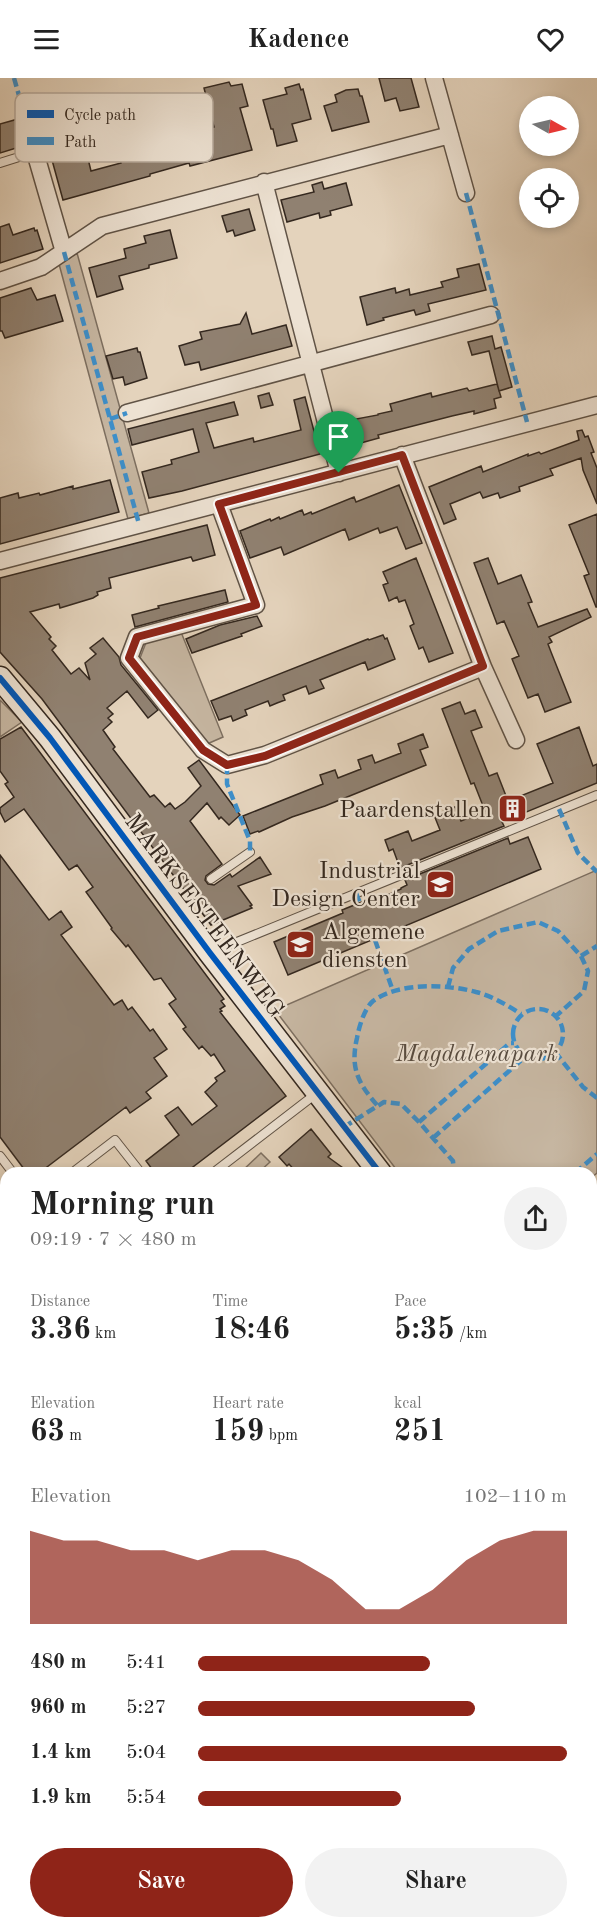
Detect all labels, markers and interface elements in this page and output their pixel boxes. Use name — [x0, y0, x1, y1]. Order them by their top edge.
icon: menu — [30, 23, 63, 56]
icon: heart — [534, 23, 567, 56]
text: Kadence — [247, 26, 350, 53]
legend — [15, 93, 213, 162]
north arrow — [519, 96, 579, 156]
map controls — [519, 96, 579, 228]
text: Cycle path — [64, 108, 136, 124]
text: Path — [64, 135, 97, 151]
button: locate — [519, 168, 579, 228]
pin — [313, 411, 364, 473]
icon: arrive — [322, 420, 355, 453]
building icon: Paardenstallen — [497, 793, 529, 825]
place label: Paardenstallen — [339, 799, 492, 823]
street label: MARKSESTEENWEG — [119, 810, 288, 1023]
place label: Industrial Design Center — [271, 860, 420, 912]
school or university icon: Industrial Design Center — [425, 868, 457, 900]
place label: Algemene diensten — [322, 921, 425, 973]
school or university icon: Algemene diensten — [285, 929, 317, 961]
park label: Magdalenapark — [395, 1043, 558, 1067]
button: share — [504, 1187, 567, 1250]
text: Morning run — [30, 1189, 215, 1222]
text: 09:19 · 7 × 480 m — [30, 1230, 197, 1250]
text: Distance — [30, 1294, 90, 1310]
text: Time — [212, 1294, 248, 1310]
text: Pace — [394, 1294, 426, 1310]
text: 3.36 — [30, 1315, 91, 1345]
text: 18:46 — [212, 1315, 290, 1345]
text: 5:35 — [394, 1315, 455, 1345]
text: km — [91, 1326, 116, 1342]
text: /km — [455, 1326, 487, 1342]
text: Elevation — [30, 1396, 95, 1412]
text: Heart rate — [212, 1396, 284, 1412]
text: kcal — [394, 1396, 422, 1412]
text: 63 — [30, 1417, 65, 1447]
text: 159 — [212, 1417, 264, 1447]
text: 251 — [394, 1417, 446, 1447]
text: m — [65, 1428, 82, 1444]
text: bpm — [264, 1428, 298, 1444]
text: Elevation — [30, 1487, 111, 1507]
text: 102–110 m — [464, 1487, 567, 1507]
text: 480 m — [30, 1653, 86, 1673]
text: 5:41 — [126, 1653, 166, 1673]
text: 960 m — [30, 1698, 86, 1718]
text: 5:27 — [126, 1698, 166, 1718]
text: 1.4 km — [30, 1743, 92, 1763]
text: 5:04 — [126, 1743, 166, 1763]
text: 1.9 km — [30, 1788, 92, 1808]
text: 5:54 — [126, 1788, 166, 1808]
button: Save — [30, 1848, 293, 1917]
button: Share — [305, 1848, 567, 1917]

